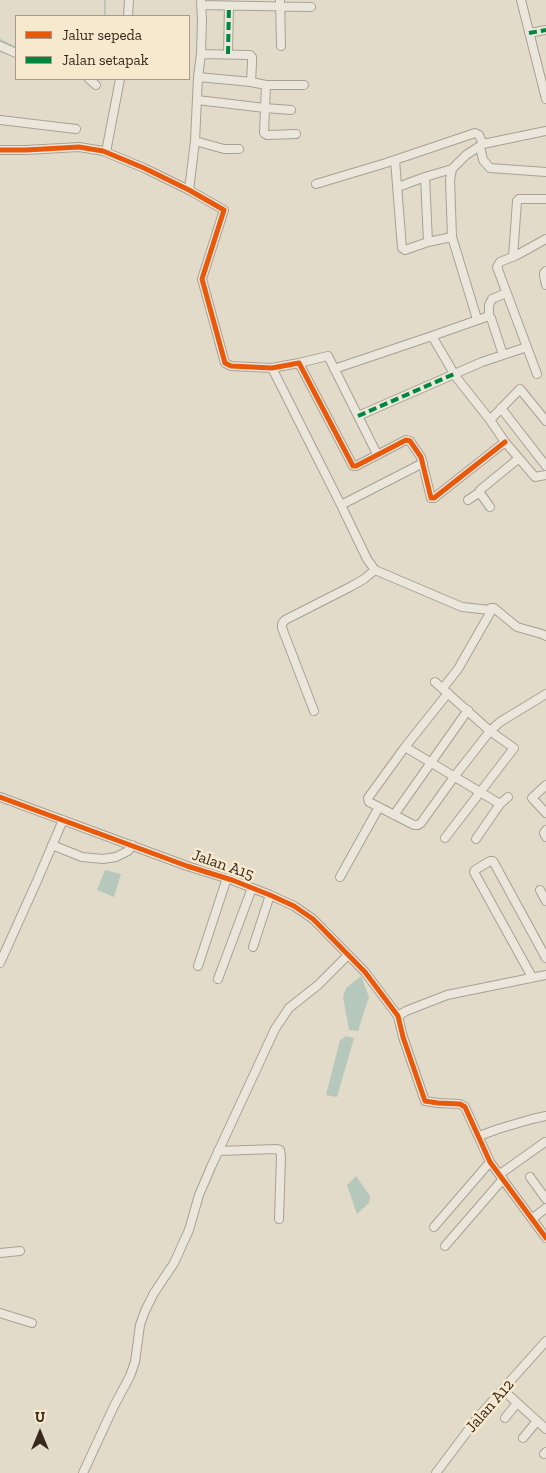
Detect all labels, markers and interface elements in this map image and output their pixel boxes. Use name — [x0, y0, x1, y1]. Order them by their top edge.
legend — [15, 15, 190, 80]
text: Jalur sepeda — [62, 26, 142, 44]
text: Jalan setapak — [62, 51, 149, 69]
street label: Jalan A15 — [190, 845, 256, 885]
street label: Jalan A12 — [462, 1375, 518, 1437]
north arrow — [15, 1408, 65, 1458]
text: U — [35, 1409, 45, 1426]

